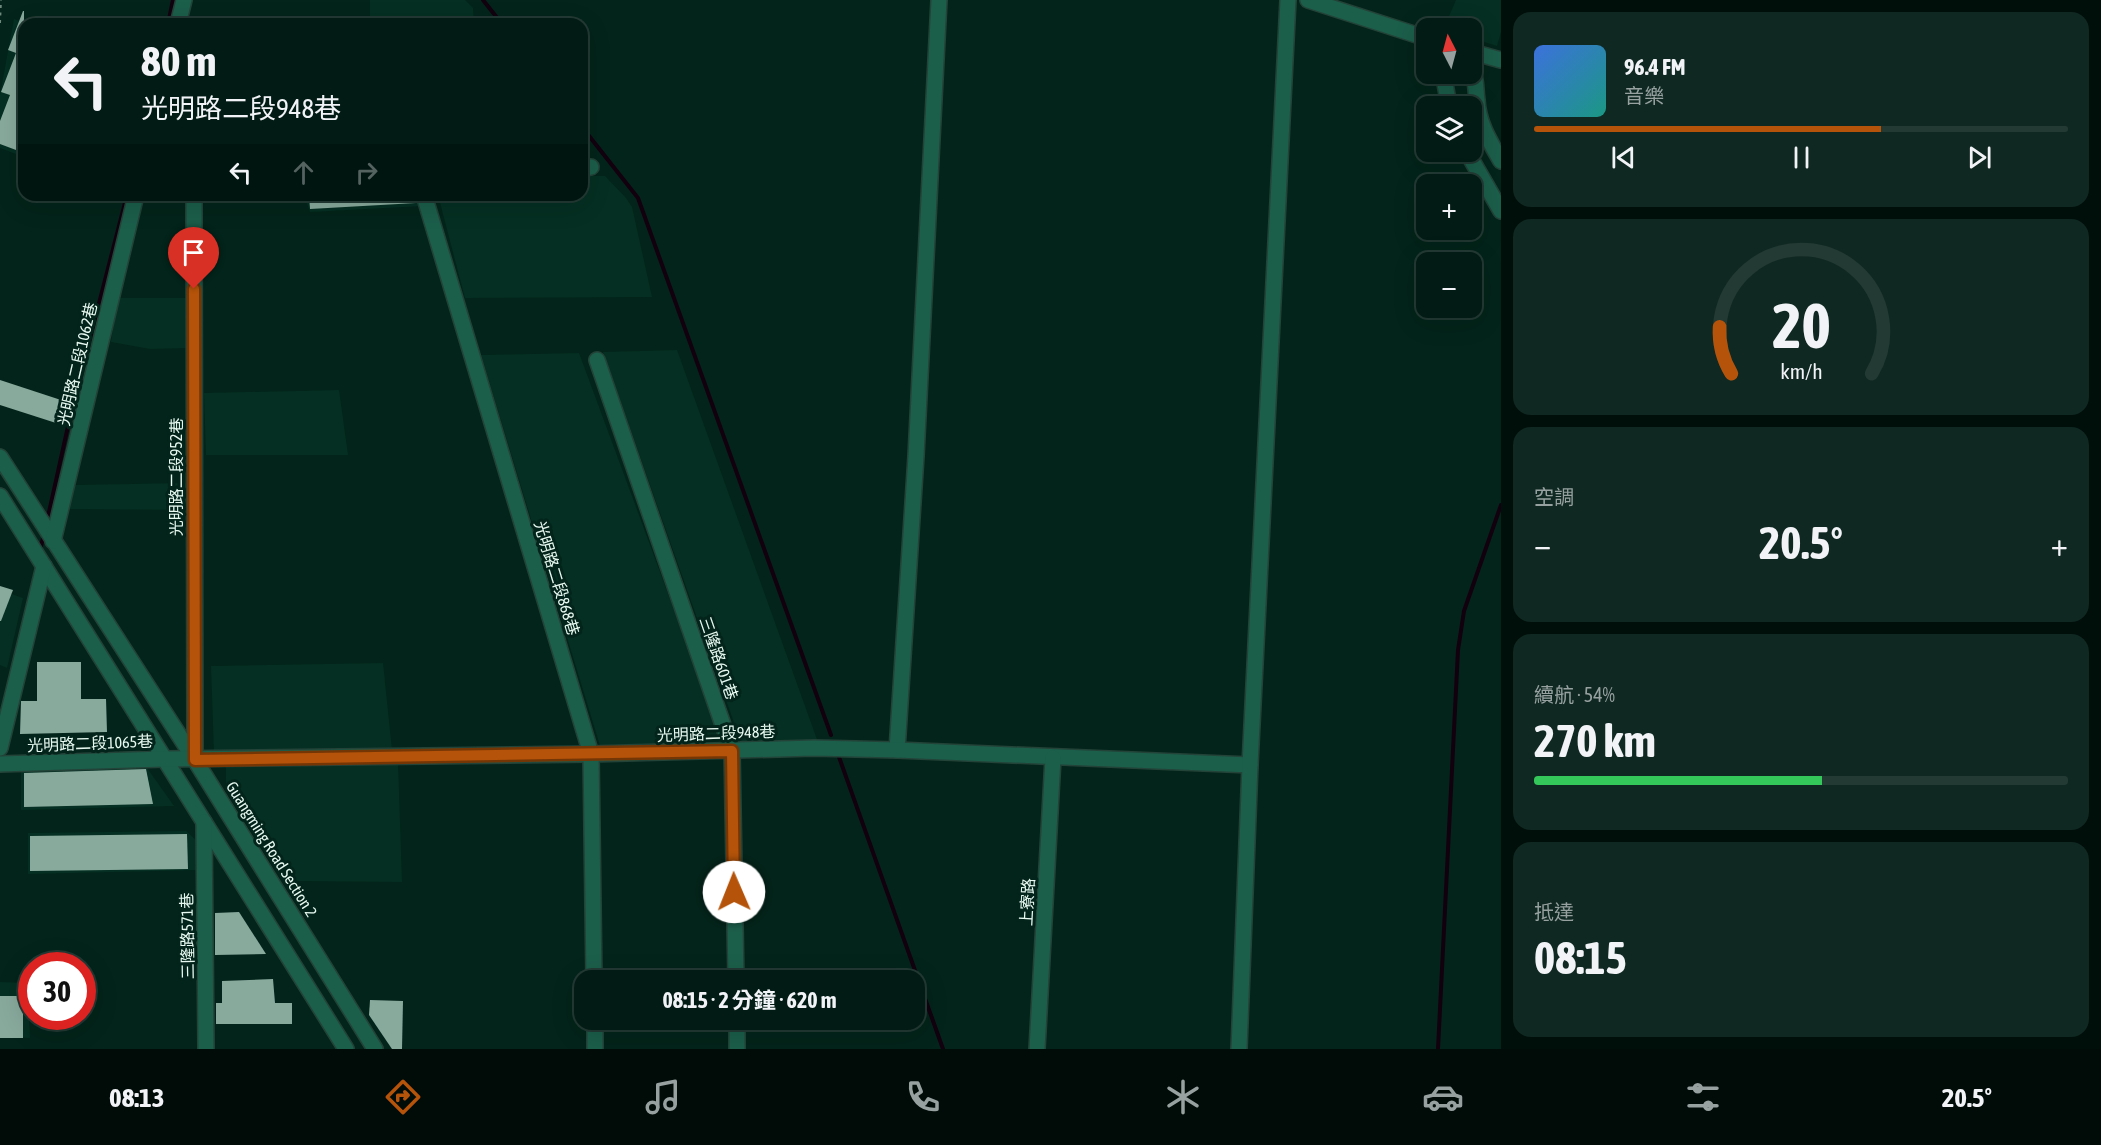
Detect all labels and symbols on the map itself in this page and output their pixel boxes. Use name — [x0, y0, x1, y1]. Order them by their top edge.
north arrow — [1416, 18, 1482, 84]
pin — [168, 227, 219, 289]
street label: 光明路二段1062巷 — [54, 301, 100, 427]
street label: 光明路二段952巷 — [167, 418, 185, 536]
street label: 光明路二段868巷 — [531, 519, 583, 637]
street label: 三隆路601巷 — [696, 614, 742, 702]
street label: 光明路二段948巷 — [656, 722, 776, 744]
street label: 光明路二段1065巷 — [27, 732, 153, 754]
street label: Guangming Road Section 2 — [222, 778, 321, 921]
position arrow — [702, 860, 766, 924]
street label: 上寮路 — [1017, 878, 1037, 926]
street label: 三隆路571巷 — [177, 893, 197, 979]
speed limit sign: 30 — [18, 952, 96, 1030]

